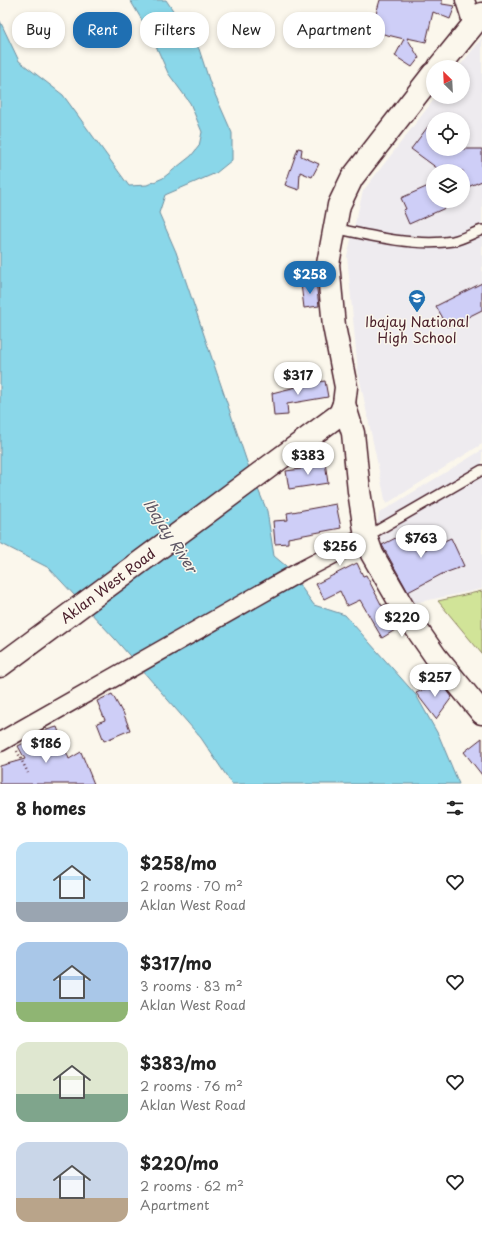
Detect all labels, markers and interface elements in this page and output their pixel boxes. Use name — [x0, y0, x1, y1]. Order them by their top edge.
chip: Buy — [12, 12, 65, 48]
chip: Rent — [73, 12, 132, 48]
chip: Filters — [140, 12, 209, 48]
chip: New — [217, 12, 275, 48]
chip: Apartment — [283, 12, 385, 48]
north arrow — [426, 60, 470, 104]
map controls — [426, 60, 470, 208]
button: locate — [426, 112, 470, 156]
button: layers — [426, 164, 470, 208]
pin: $258 — [286, 261, 334, 295]
text: $258 — [293, 264, 327, 283]
school or university icon: Ibajay National High School — [407, 288, 427, 313]
place label: Ibajay National High School — [365, 311, 469, 348]
pin: $317 — [274, 362, 322, 396]
text: $317 — [283, 365, 313, 384]
pin: $383 — [284, 442, 332, 476]
text: $383 — [291, 445, 325, 464]
water label: Ibajay River — [139, 493, 205, 579]
pin: $763 — [397, 525, 445, 559]
text: $763 — [405, 528, 437, 547]
pin: $256 — [316, 533, 364, 567]
text: $256 — [323, 536, 357, 555]
street label: Aklan West Road — [56, 543, 160, 628]
pin: $220 — [378, 604, 426, 638]
text: $220 — [384, 607, 420, 626]
pin: $257 — [411, 664, 459, 698]
text: $257 — [419, 667, 451, 686]
pin: $186 — [22, 730, 70, 764]
text: $186 — [30, 733, 62, 752]
text: 8 homes — [16, 795, 86, 821]
icon: filters — [444, 797, 466, 819]
text: $258/mo — [140, 850, 217, 876]
icon: home — [48, 858, 96, 906]
icon: heart — [444, 871, 466, 893]
text: 2 rooms · 70 m² — [140, 876, 243, 895]
text: Aklan West Road — [140, 895, 246, 914]
text: $317/mo — [140, 950, 211, 976]
icon: home — [48, 958, 96, 1006]
icon: heart — [444, 971, 466, 993]
text: 3 rooms · 83 m² — [140, 976, 243, 995]
text: Aklan West Road — [140, 995, 246, 1014]
text: $383/mo — [140, 1050, 216, 1076]
icon: home — [48, 1058, 96, 1106]
icon: heart — [444, 1071, 466, 1093]
text: 2 rooms · 76 m² — [140, 1076, 243, 1095]
text: Aklan West Road — [140, 1095, 246, 1114]
text: $220/mo — [140, 1150, 218, 1176]
icon: home — [48, 1158, 96, 1206]
icon: heart — [444, 1171, 466, 1193]
text: 2 rooms · 62 m² — [140, 1176, 244, 1195]
text: Apartment — [140, 1195, 209, 1214]

